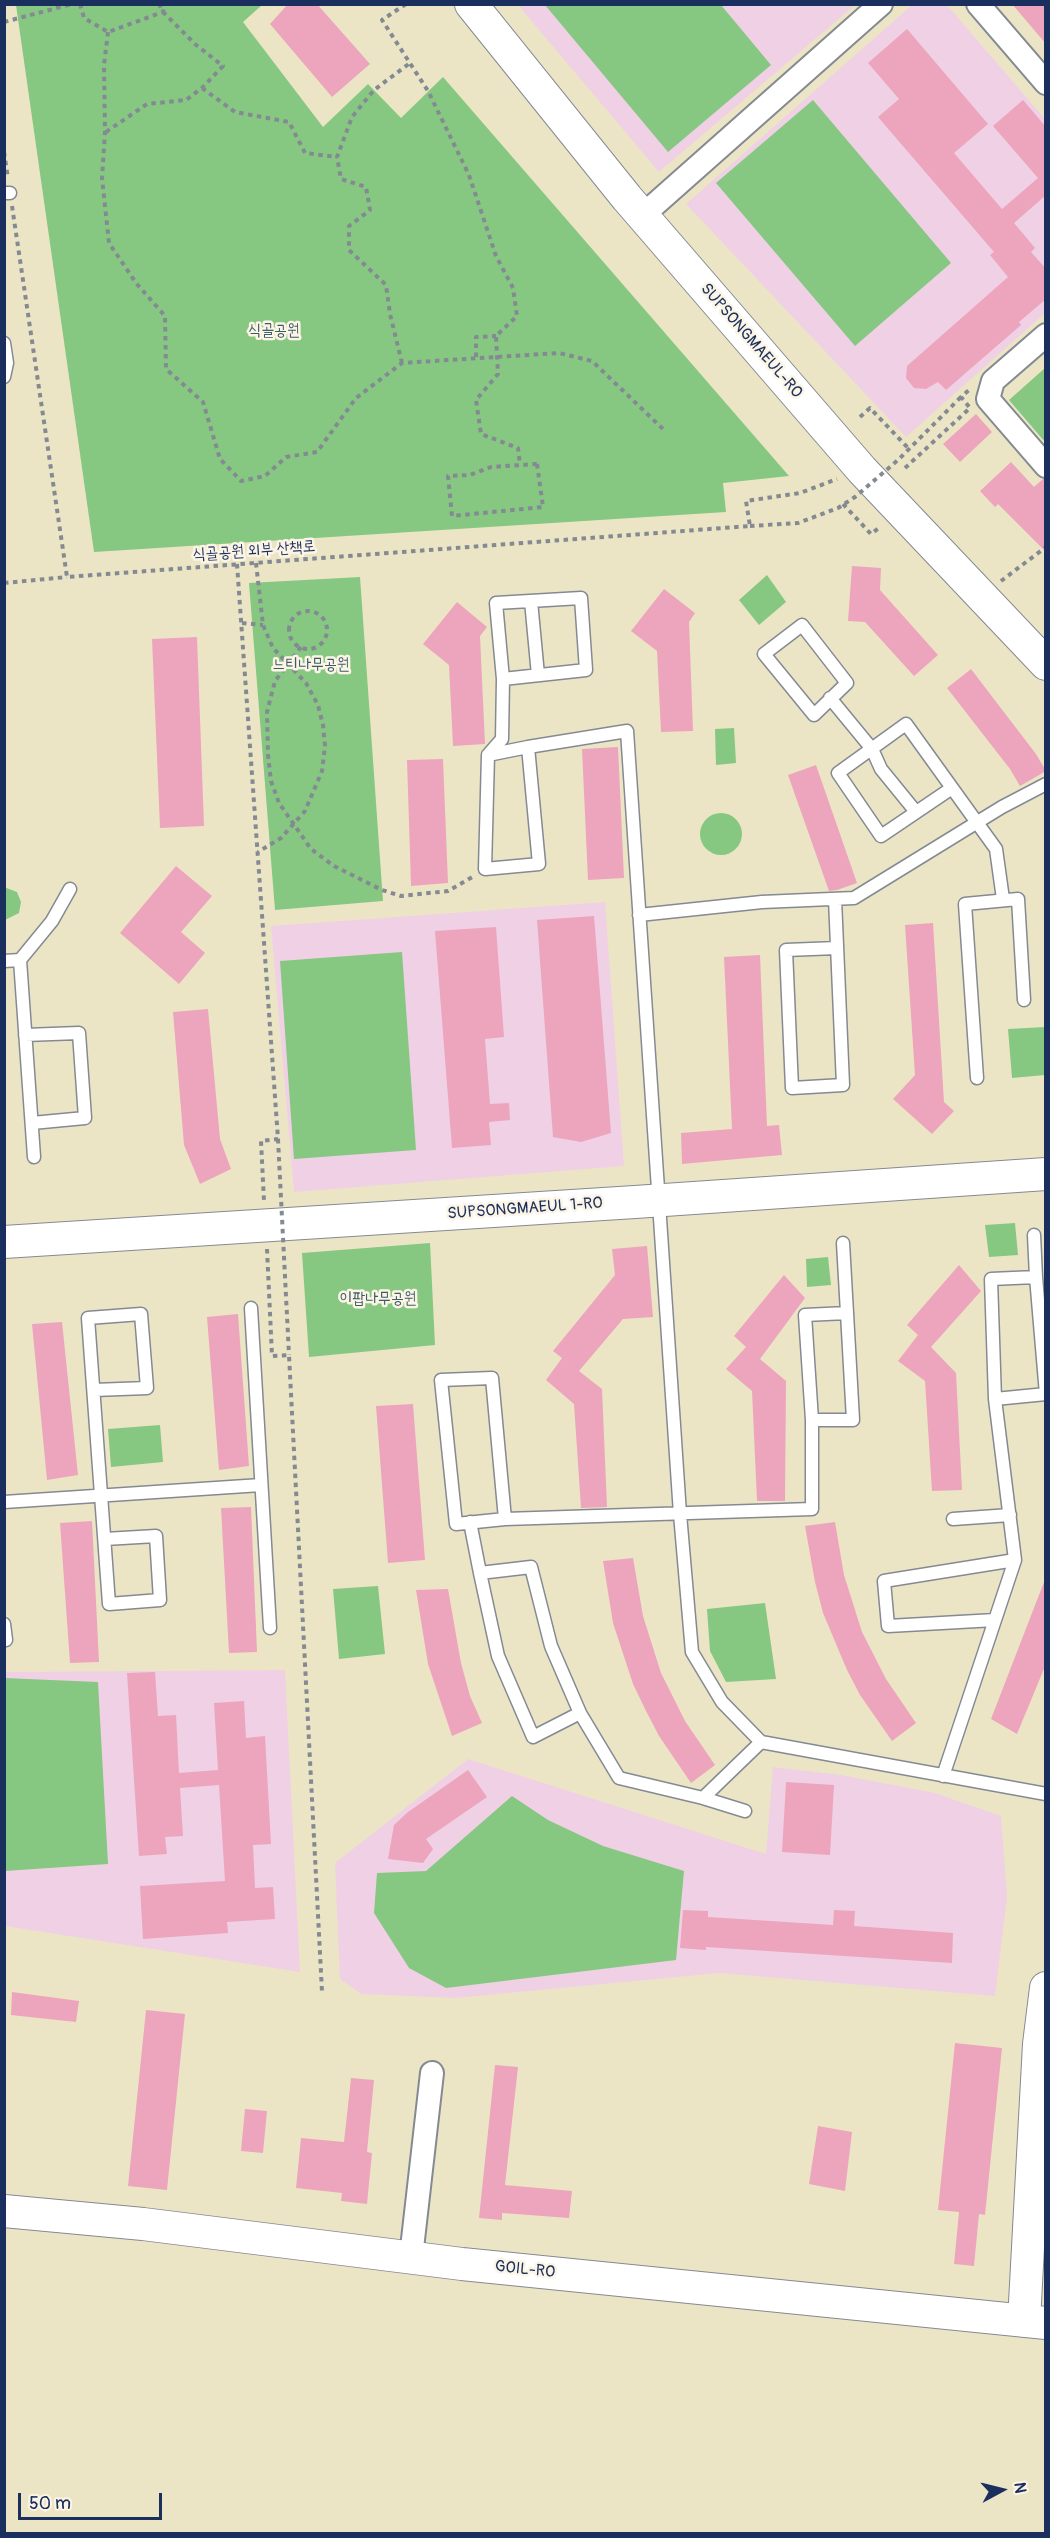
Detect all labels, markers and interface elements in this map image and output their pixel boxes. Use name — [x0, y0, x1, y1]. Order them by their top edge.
street label: SUPSONGMAEUL-RO — [696, 280, 806, 402]
park label: 식골공원 — [248, 321, 300, 341]
street label: 식골공원 외부 산책로 — [192, 537, 316, 565]
park label: 느티나무공원 — [272, 655, 350, 675]
street label: SUPSONGMAEUL 1-RO — [447, 1194, 603, 1224]
park label: 이팝나무공원 — [339, 1289, 417, 1309]
street label: GOIL-RO — [494, 2257, 556, 2283]
north arrow — [972, 2460, 1032, 2520]
scale bar — [21, 2481, 165, 2519]
text: N — [1009, 2481, 1030, 2494]
text: 50 m — [29, 2492, 71, 2515]

